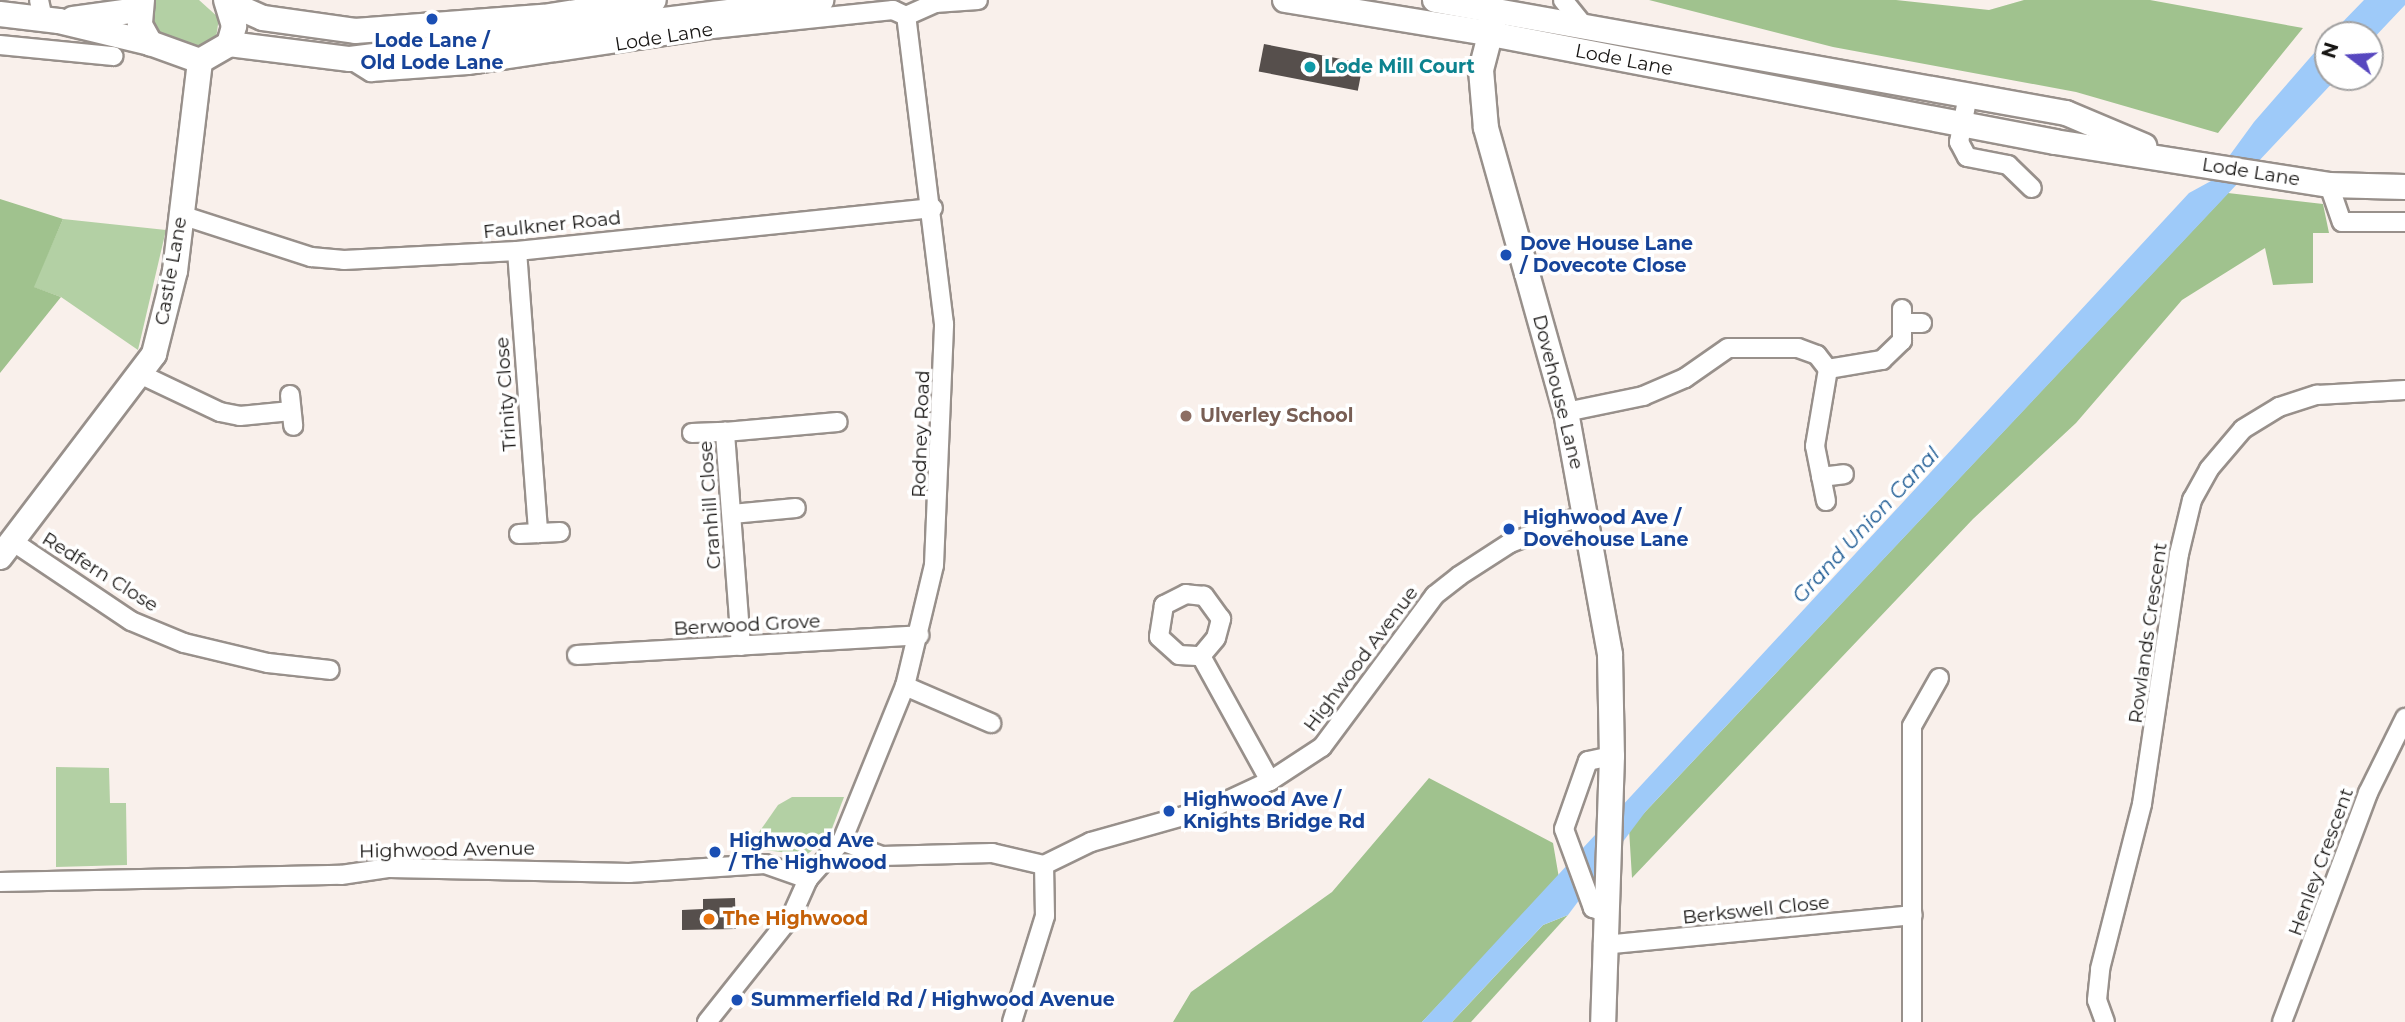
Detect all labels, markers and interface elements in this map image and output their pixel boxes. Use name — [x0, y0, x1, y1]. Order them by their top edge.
marker: Lode Lane / Old Lode Lane — [424, 11, 440, 27]
street label: Lode Lane — [613, 18, 715, 56]
north arrow — [2314, 21, 2384, 91]
place label: Lode Lane / Old Lode Lane — [360, 30, 504, 74]
street label: Lode Lane — [1573, 39, 1675, 81]
text: N — [2317, 40, 2344, 61]
place label: Lode Mill Court — [1324, 56, 1475, 78]
marker: Lode Mill Court — [1302, 59, 1318, 75]
street label: Lode Lane — [2200, 153, 2302, 191]
street label: Faulkner Road — [482, 206, 622, 244]
street label: Castle Lane — [150, 215, 192, 327]
place label: Dove House Lane / Dovecote Close — [1520, 233, 1693, 277]
marker: Dove House Lane / Dovecote Close — [1498, 247, 1514, 263]
street label: Dovehouse Lane — [1528, 312, 1588, 472]
street label: Trinity Close — [491, 336, 521, 452]
street label: Rodney Road — [907, 370, 935, 498]
place label: Ulverley School — [1200, 405, 1353, 427]
marker: Ulverley School — [1178, 408, 1194, 424]
street label: Cranhill Close — [694, 440, 726, 570]
water label: Grand Union Canal — [1787, 442, 1945, 608]
place label: Highwood Ave / Dovehouse Lane — [1523, 507, 1689, 551]
marker: Highwood Ave / Dovehouse Lane — [1501, 521, 1517, 537]
street label: Redfern Close — [38, 527, 162, 617]
street label: Rowlands Crescent — [2124, 541, 2172, 725]
street label: Highwood Avenue — [1299, 582, 1423, 736]
street label: Berwood Grove — [673, 610, 821, 640]
street label: Henley Crescent — [2284, 785, 2358, 939]
place label: Highwood Ave / Knights Bridge Rd — [1183, 789, 1365, 833]
marker: Highwood Ave / Knights Bridge Rd — [1161, 803, 1177, 819]
place label: Highwood Ave / The Highwood — [729, 830, 887, 874]
street label: Highwood Avenue — [359, 837, 535, 863]
marker: Highwood Ave / The Highwood — [707, 844, 723, 860]
street label: Berkswell Close — [1681, 891, 1831, 929]
place label: The Highwood — [723, 908, 868, 930]
marker: The Highwood — [701, 911, 717, 927]
place label: Summerfield Rd / Highwood Avenue — [751, 989, 1115, 1011]
marker: Summerfield Rd / Highwood Avenue — [729, 992, 745, 1008]

